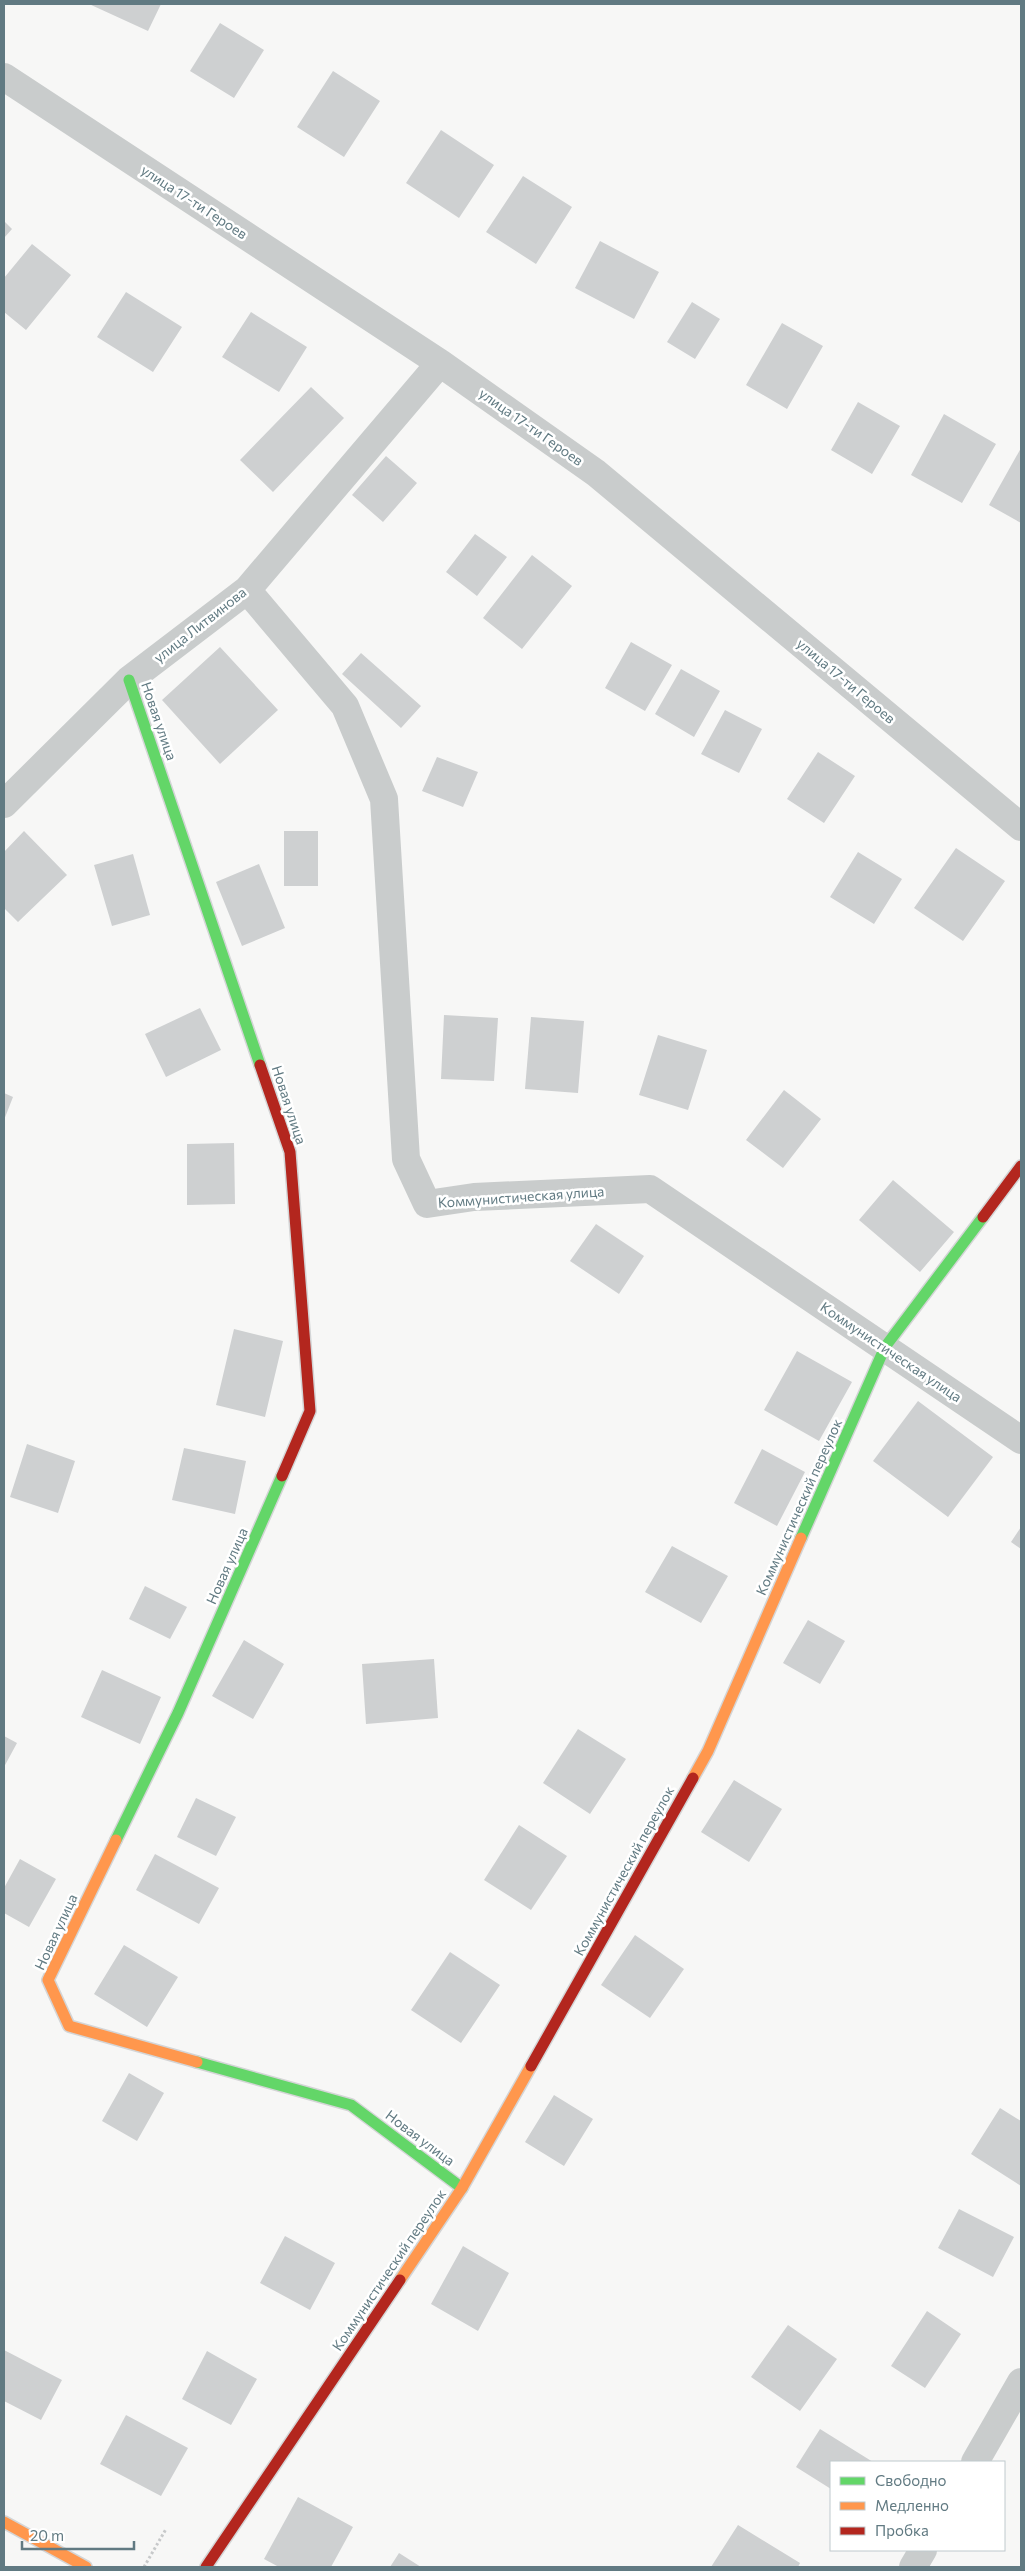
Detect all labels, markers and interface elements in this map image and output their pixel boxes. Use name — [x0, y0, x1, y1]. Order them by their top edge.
street label: улица 17-ти Героев — [138, 161, 251, 242]
street label: улица 17-ти Героев — [476, 384, 587, 469]
street label: улица Литвинова — [150, 583, 249, 666]
street label: улица 17-ти Героев — [794, 635, 899, 727]
street label: Новая улица — [138, 679, 181, 762]
street label: Новая улица — [269, 1063, 310, 1146]
street label: Коммунистическая улица — [437, 1182, 605, 1211]
street label: Коммунистическая улица — [817, 1298, 965, 1405]
street label: Коммунистический переулок — [752, 1415, 845, 1598]
street label: Новая улица — [202, 1525, 251, 1607]
street label: Коммунистический переулок — [570, 1783, 678, 1959]
street label: Новая улица — [31, 1891, 81, 1972]
street label: Новая улица — [382, 2106, 458, 2169]
street label: Коммунистический переулок — [328, 2185, 449, 2354]
legend — [830, 2461, 1005, 2551]
text: Свободно — [875, 2471, 946, 2489]
text: Медленно — [875, 2496, 949, 2514]
scale bar — [22, 2518, 135, 2550]
text: Пробка — [875, 2521, 929, 2539]
text: 20 m — [30, 2526, 64, 2544]

